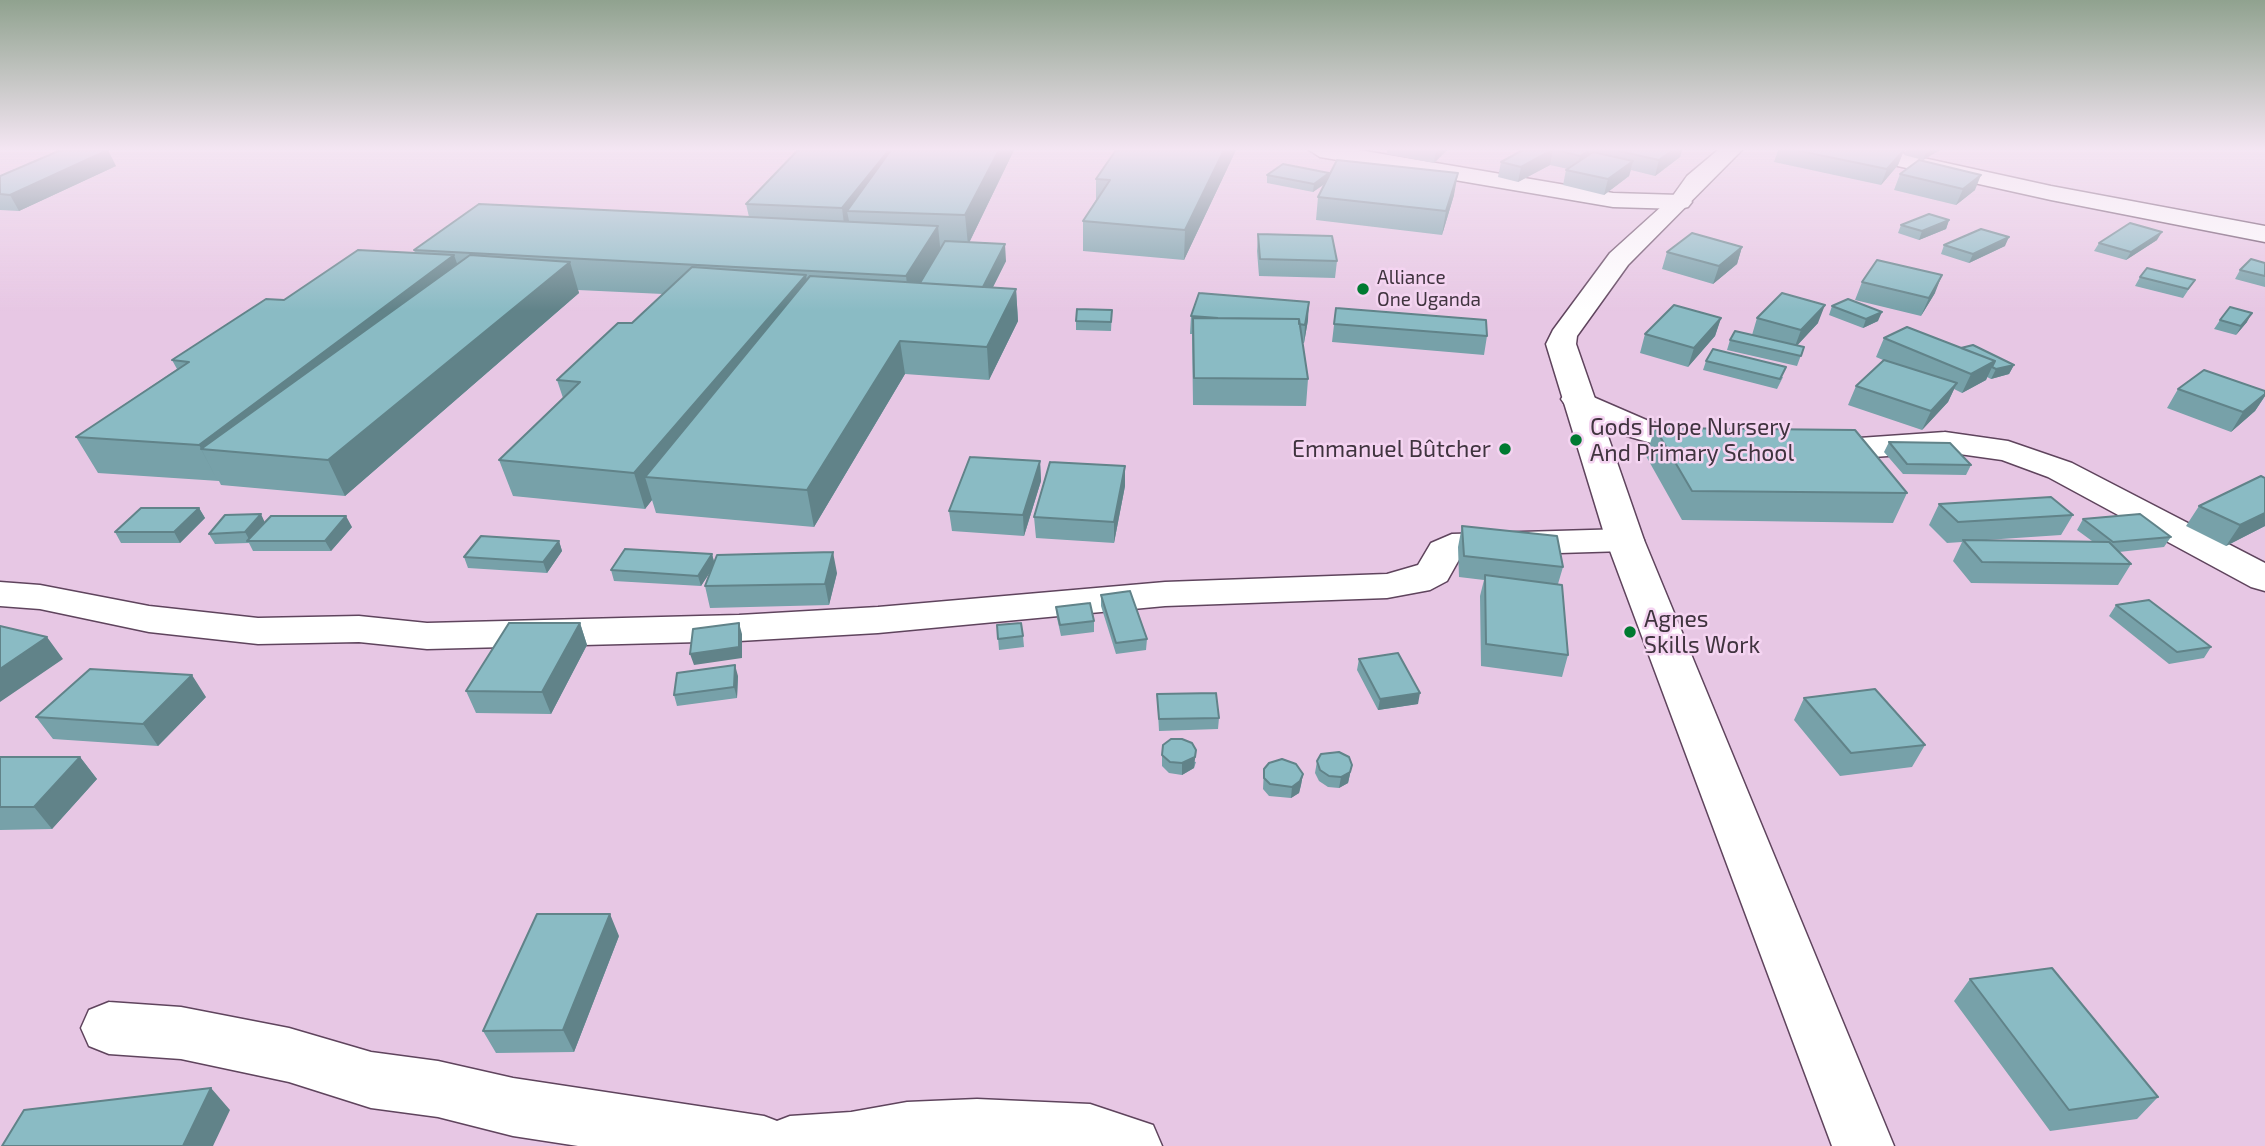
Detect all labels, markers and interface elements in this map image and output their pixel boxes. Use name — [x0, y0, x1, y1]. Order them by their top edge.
place label: Alliance One Uganda — [1377, 267, 1481, 311]
marker: Alliance One Uganda — [1355, 281, 1371, 297]
place label: Gods Hope Nursery And Primary School — [1590, 413, 1794, 467]
marker: Gods Hope Nursery And Primary School — [1568, 432, 1584, 448]
place label: Emmanuel Bûtcher — [1292, 435, 1491, 463]
marker: Emmanuel Bûtcher — [1497, 441, 1513, 457]
place label: Agnes Skills Work — [1644, 605, 1760, 659]
marker: Agnes Skills Work — [1622, 624, 1638, 640]

